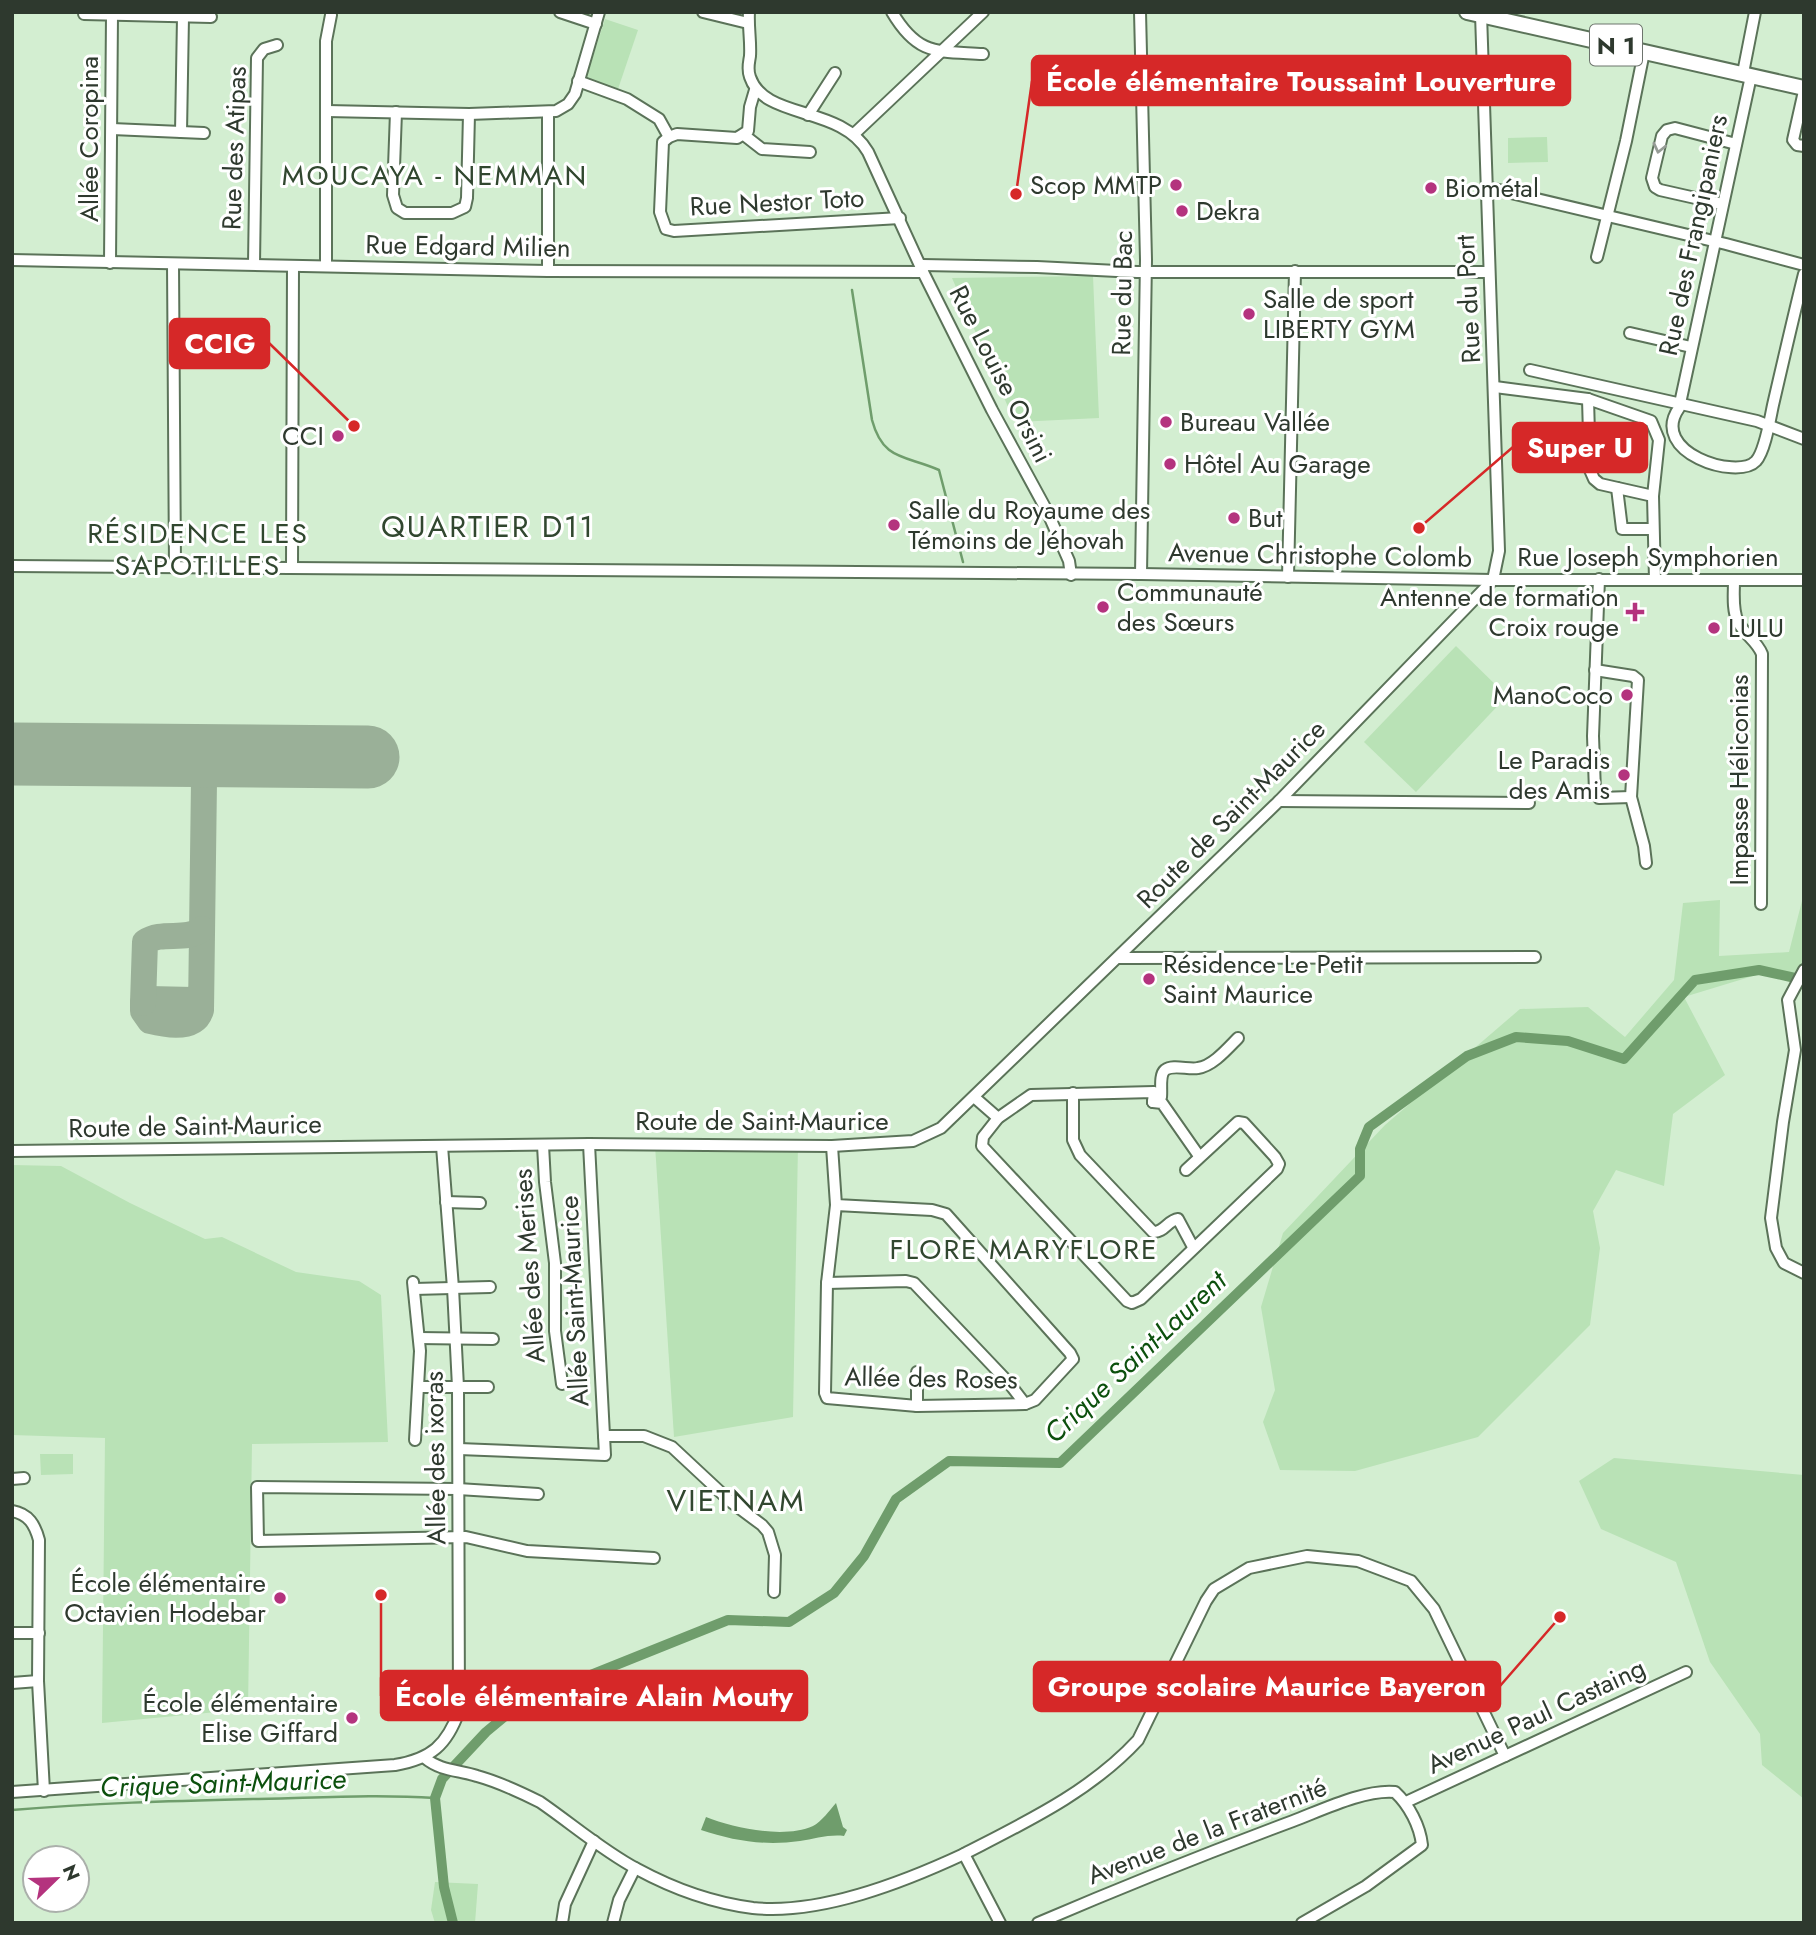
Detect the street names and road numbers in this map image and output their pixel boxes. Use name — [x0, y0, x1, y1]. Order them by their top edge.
road number: N 1 — [1590, 25, 1642, 66]
street label: Allée Coropina — [70, 56, 108, 222]
street label: Rue des Atipas — [212, 65, 256, 231]
street label: Rue des Frangipaniers — [1649, 111, 1737, 359]
street label: Rue Nestor Toto — [689, 178, 865, 226]
street label: Rue Edgard Milien — [365, 225, 571, 267]
street label: Rue du Bac — [1102, 230, 1142, 356]
street label: Rue du Port — [1446, 233, 1490, 364]
street label: Rue Louise Orsini — [940, 279, 1062, 469]
street label: Avenue Christophe Colomb — [1168, 533, 1472, 577]
street label: Rue Joseph Symphorien — [1517, 538, 1779, 576]
street label: Impasse Héliconias — [1720, 675, 1758, 885]
street label: Route de Saint-Maurice — [1128, 711, 1334, 917]
street label: Route de Saint-Maurice — [635, 1102, 889, 1140]
street label: Route de Saint-Maurice — [68, 1105, 322, 1147]
street label: Allée des Merises — [503, 1168, 555, 1364]
street label: Allée Saint-Maurice — [549, 1195, 599, 1407]
street label: Allée des Roses — [844, 1357, 1018, 1399]
street label: Allée des ixoras — [414, 1371, 456, 1545]
street label: Avenue Paul Castaing — [1421, 1649, 1651, 1783]
street label: Avenue de la Fraternité — [1082, 1768, 1332, 1894]

